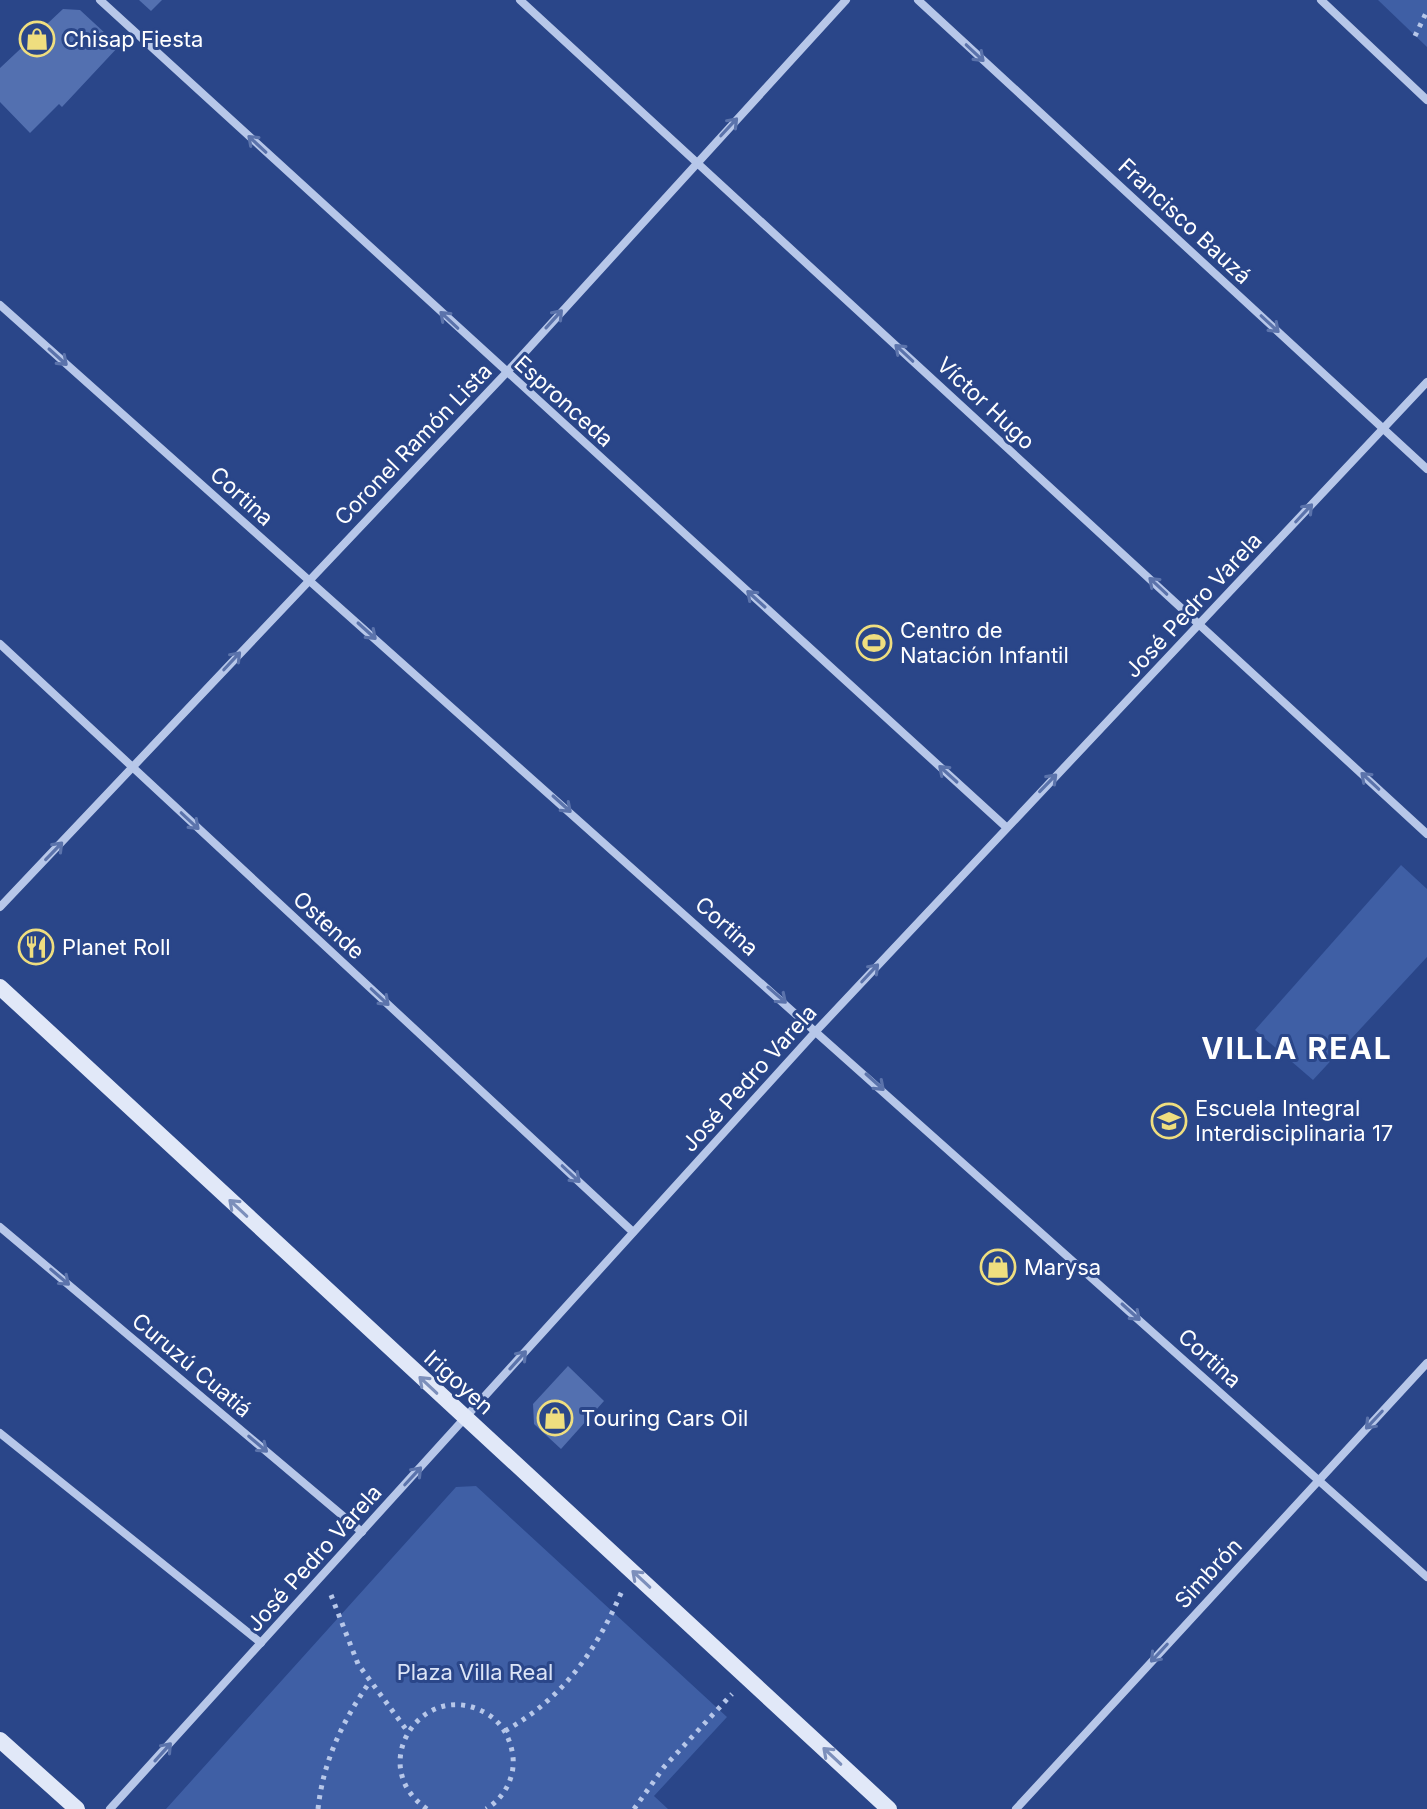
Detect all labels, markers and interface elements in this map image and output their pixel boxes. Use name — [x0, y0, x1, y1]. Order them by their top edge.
shop icon: Chisap Fiesta — [18, 20, 56, 58]
place label: Chisap Fiesta — [63, 26, 203, 52]
one-way arrow — [965, 43, 985, 61]
one-way arrow — [720, 117, 738, 137]
one-way arrow — [248, 136, 268, 154]
street label: Francisco Bauzá — [1113, 153, 1257, 289]
one-way arrow — [439, 310, 459, 329]
one-way arrow — [545, 310, 563, 330]
one-way arrow — [1259, 315, 1279, 333]
one-way arrow — [895, 345, 915, 363]
one-way arrow — [48, 348, 68, 366]
street label: Espronceda — [509, 350, 619, 452]
street label: Víctor Hugo — [932, 351, 1040, 455]
street label: Coronel Ramón Lista — [329, 358, 497, 530]
street label: Cortina — [205, 461, 279, 531]
one-way arrow — [1294, 504, 1312, 524]
street label: José Pedro Varela — [1119, 527, 1267, 683]
one-way arrow — [1148, 576, 1168, 595]
one-way arrow — [746, 590, 766, 609]
place label: Centro de Natación Infantil — [900, 617, 1069, 668]
one-way arrow — [357, 622, 377, 640]
sports icon: Centro de Natación Infantil — [855, 624, 893, 662]
one-way arrow — [222, 652, 241, 672]
one-way arrow — [939, 766, 959, 784]
one-way arrow — [1360, 772, 1380, 790]
one-way arrow — [1038, 773, 1057, 793]
one-way arrow — [551, 794, 571, 812]
one-way arrow — [179, 811, 199, 829]
one-way arrow — [44, 841, 62, 861]
street label: Ostende — [288, 886, 370, 964]
street label: Cortina — [690, 891, 764, 961]
restaurant icon: Planet Roll — [17, 928, 55, 966]
place label: Planet Roll — [62, 934, 171, 960]
one-way arrow — [861, 963, 880, 983]
one-way arrow — [767, 985, 787, 1003]
one-way arrow — [370, 988, 390, 1006]
street label: José Pedro Varela — [676, 999, 822, 1157]
district label: VILLA REAL — [1201, 1030, 1393, 1066]
one-way arrow — [865, 1073, 885, 1091]
place label: Escuela Integral Interdisciplinaria 17 — [1195, 1095, 1393, 1146]
school or university icon: Escuela Integral Interdisciplinaria 17 — [1150, 1102, 1188, 1140]
one-way arrow — [561, 1165, 581, 1184]
one-way arrow — [228, 1198, 248, 1217]
shop icon: Marysa — [979, 1248, 1017, 1286]
place label: Marysa — [1024, 1254, 1101, 1280]
one-way arrow — [49, 1268, 69, 1286]
one-way arrow — [1121, 1303, 1141, 1321]
street label: Curuzú Cuatiá — [127, 1307, 257, 1423]
street label: Cortina — [1173, 1323, 1247, 1393]
street label: Irigoyen — [419, 1344, 499, 1420]
one-way arrow — [508, 1351, 526, 1371]
one-way arrow — [419, 1376, 439, 1394]
shop icon: Touring Cars Oil — [536, 1399, 574, 1437]
place label: Touring Cars Oil — [581, 1405, 748, 1431]
one-way arrow — [1365, 1410, 1383, 1430]
one-way arrow — [248, 1435, 268, 1453]
one-way arrow — [403, 1466, 422, 1486]
street label: José Pedro Varela — [241, 1479, 387, 1637]
street label: Simbrón — [1169, 1533, 1247, 1613]
one-way arrow — [631, 1569, 651, 1588]
one-way arrow — [1151, 1642, 1169, 1662]
park label: Plaza Villa Real — [397, 1659, 553, 1685]
one-way arrow — [153, 1742, 171, 1762]
one-way arrow — [822, 1747, 842, 1765]

